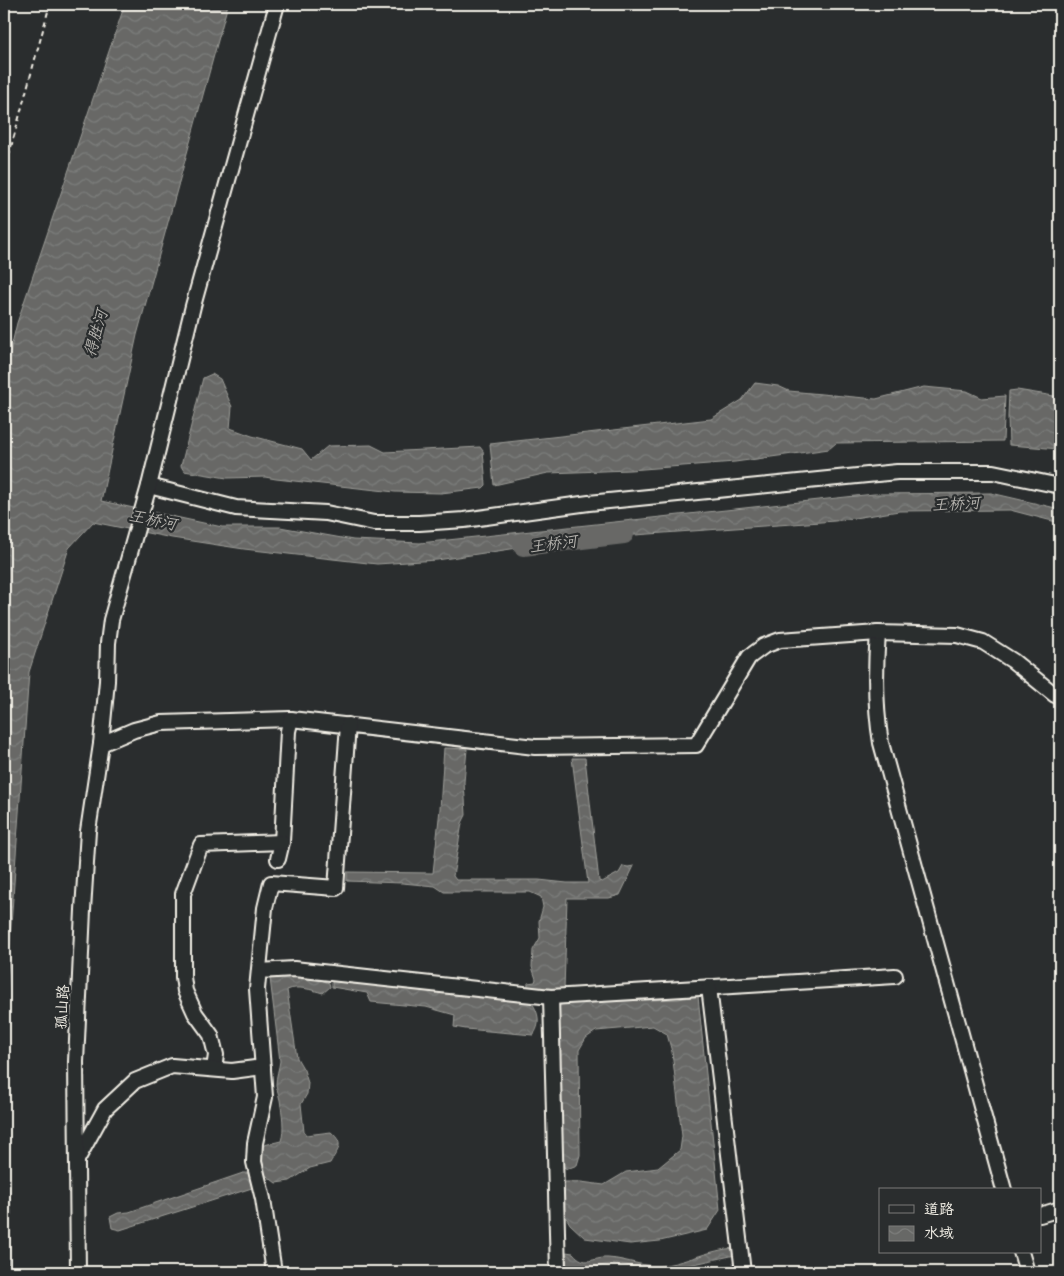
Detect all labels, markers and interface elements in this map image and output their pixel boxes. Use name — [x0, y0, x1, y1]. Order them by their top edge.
water label: 得胜河 — [78, 304, 113, 359]
water label: 王桥河 — [931, 491, 984, 515]
water label: 王桥河 — [127, 503, 182, 535]
water label: 王桥河 — [528, 529, 581, 557]
street label: 孤山路 — [50, 984, 73, 1030]
legend — [879, 1188, 1042, 1254]
text: 道路 — [924, 1198, 954, 1219]
text: 水域 — [924, 1222, 954, 1243]

